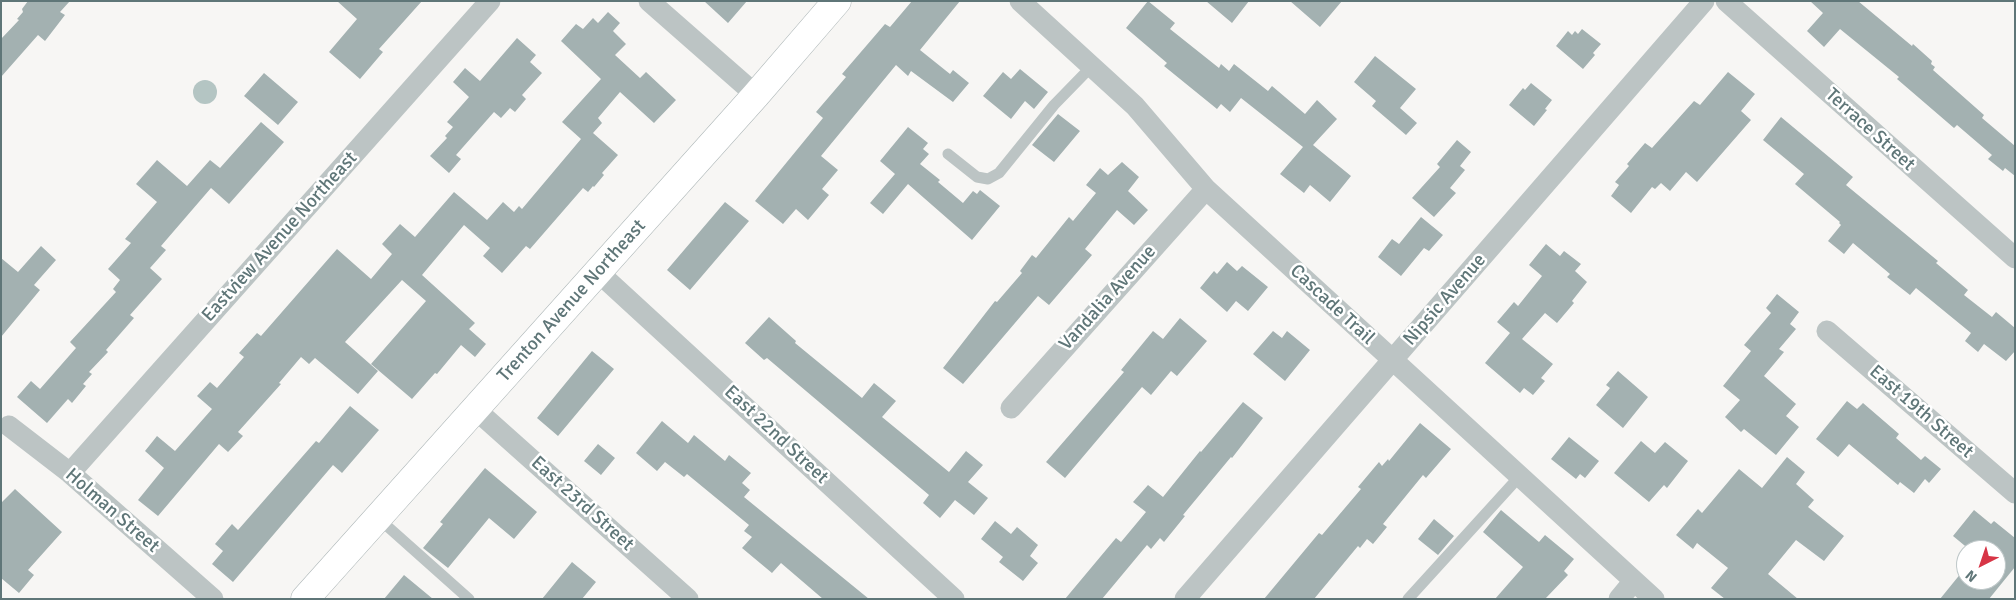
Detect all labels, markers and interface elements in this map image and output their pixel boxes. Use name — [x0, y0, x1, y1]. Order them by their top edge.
street label: Terrace Street — [1820, 84, 1920, 176]
street label: Eastview Avenue Northeast — [198, 147, 362, 327]
street label: Trenton Avenue Northeast — [493, 215, 651, 387]
street label: Vandalia Avenue — [1055, 241, 1161, 355]
street label: Nipsic Avenue — [1399, 249, 1491, 351]
street label: Cascade Trail — [1285, 260, 1379, 350]
street label: East 19th Street — [1864, 361, 1978, 463]
street label: East 22nd Street — [719, 381, 833, 489]
street label: East 23rd Street — [526, 452, 638, 556]
street label: Holman Street — [60, 464, 164, 558]
north arrow — [1956, 540, 2006, 590]
text: N — [1962, 566, 1981, 586]

